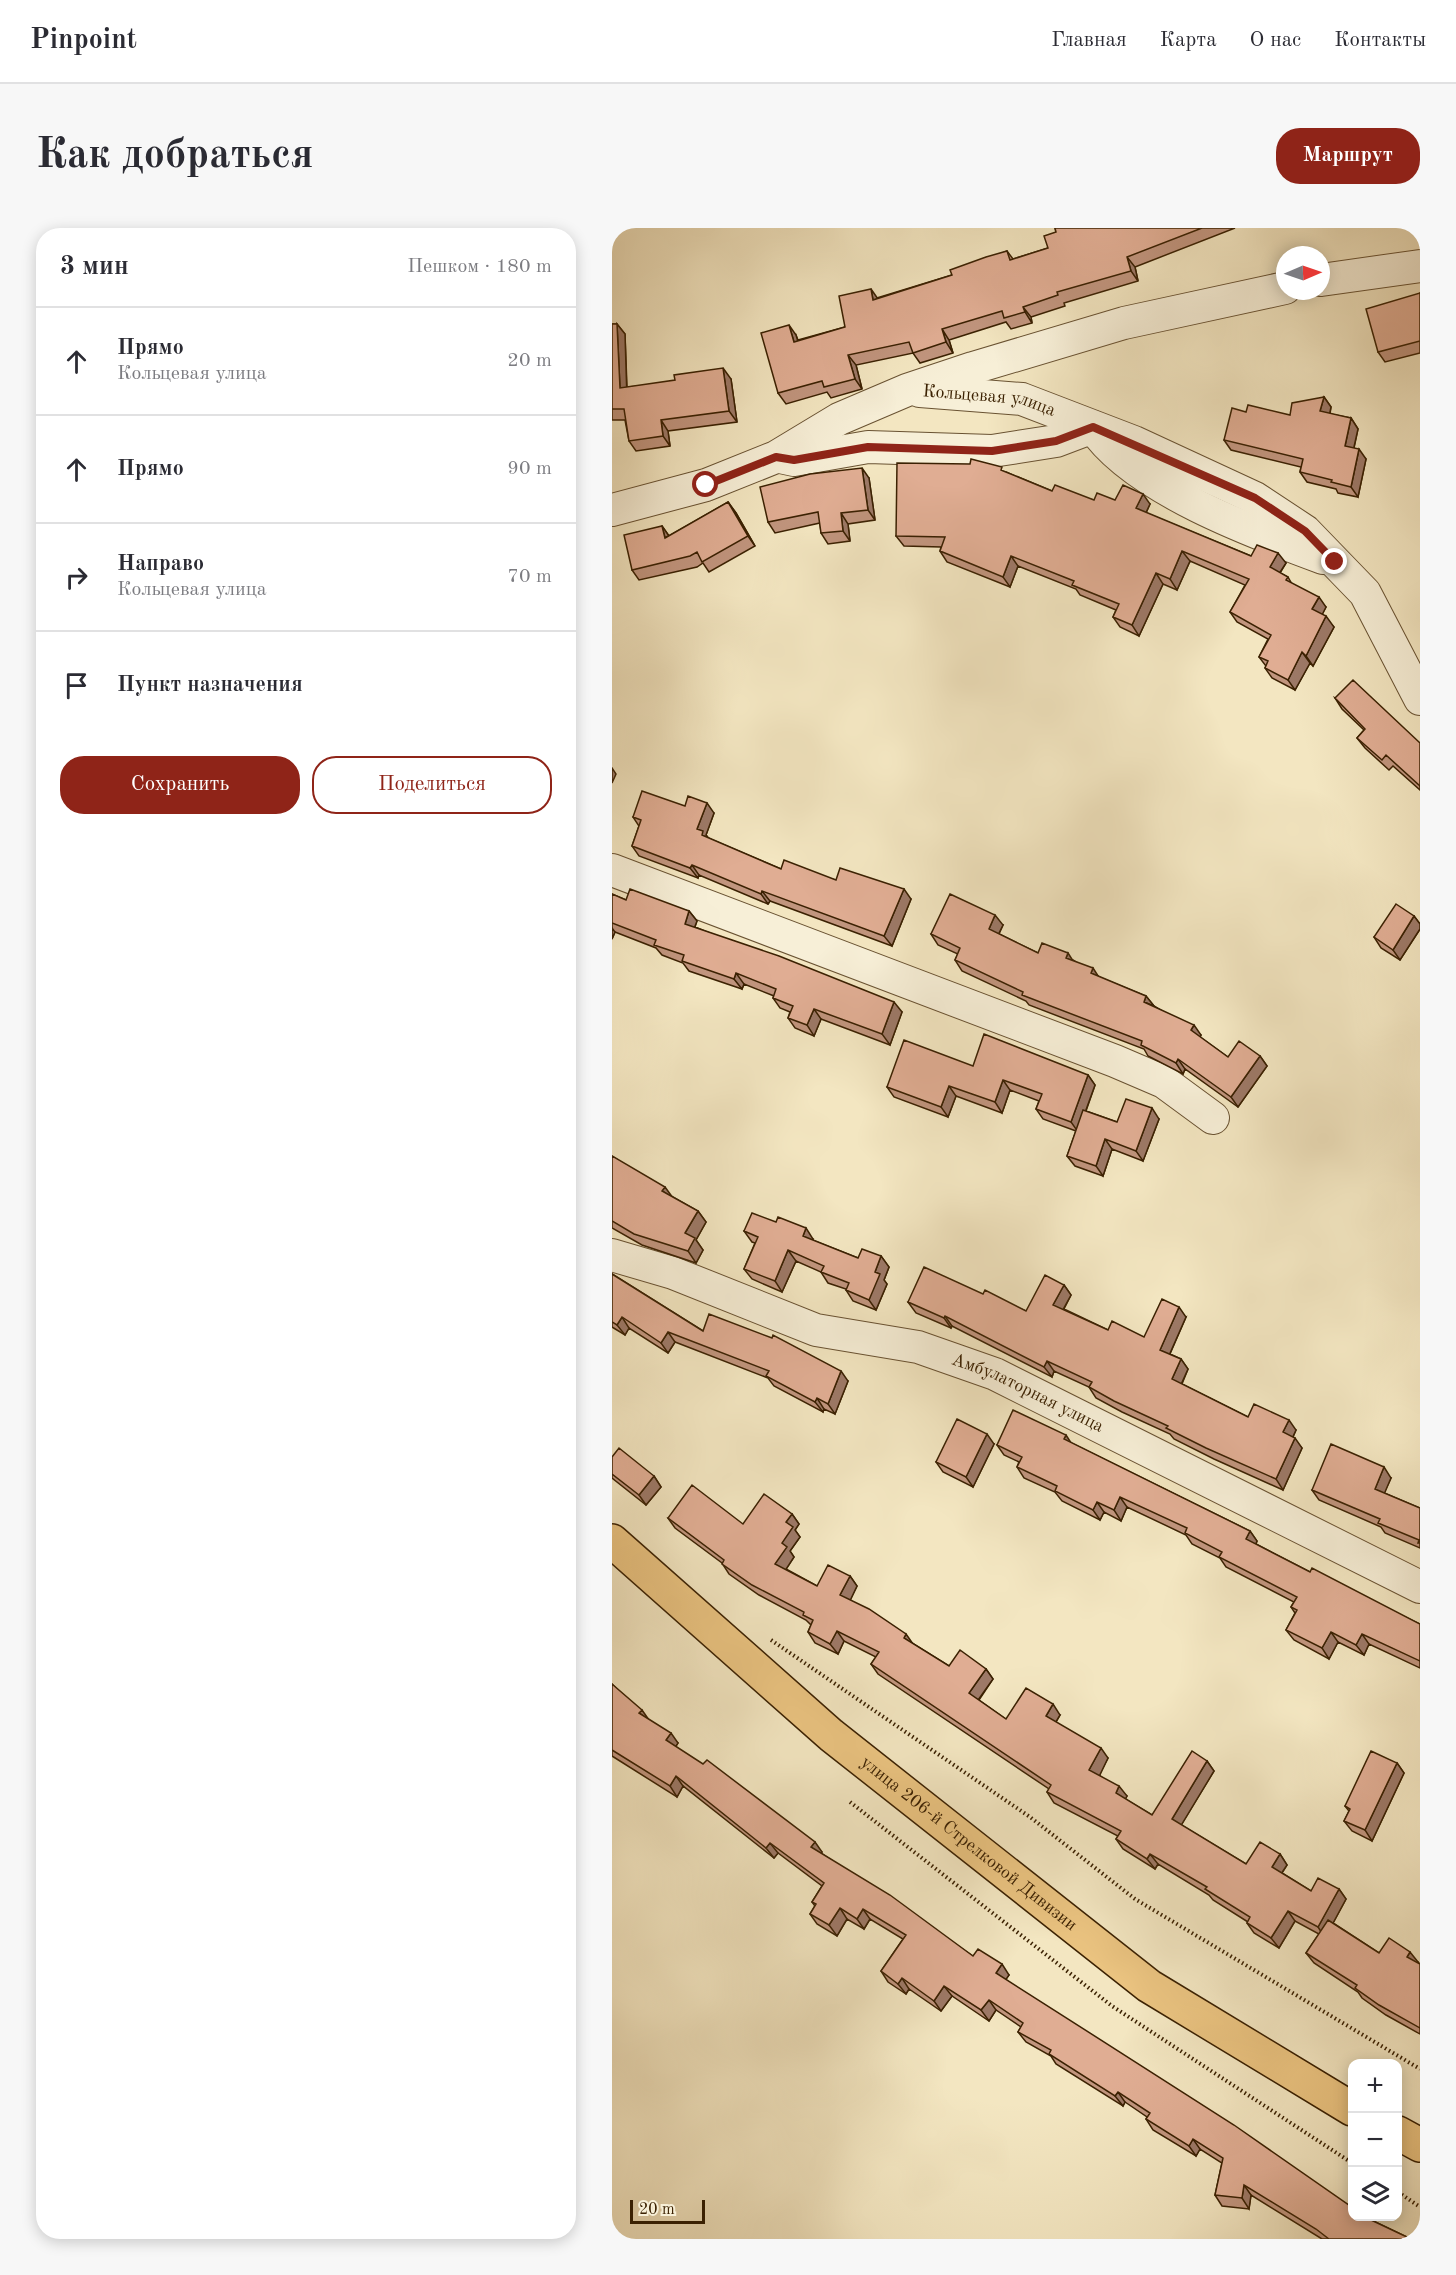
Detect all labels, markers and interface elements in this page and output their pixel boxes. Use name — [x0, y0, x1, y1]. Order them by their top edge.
text: Pinpoint — [30, 27, 137, 55]
text: Главная — [1051, 30, 1127, 51]
text: Карта — [1160, 30, 1217, 51]
text: О нас — [1250, 30, 1301, 51]
text: Контакты — [1334, 30, 1426, 51]
button: Маршрут — [1276, 128, 1420, 184]
text: Как добраться — [36, 135, 313, 177]
north arrow — [1276, 246, 1330, 300]
text: 3 мин — [60, 254, 129, 280]
text: Пешком · 180 m — [407, 257, 552, 277]
text: Прямо — [117, 337, 184, 359]
icon: ahead — [60, 345, 93, 378]
text: 20 m — [507, 351, 552, 371]
text: Кольцевая улица — [117, 364, 267, 384]
street label: Кольцевая улица — [922, 382, 1058, 420]
icon: ahead — [60, 453, 93, 486]
text: Прямо — [117, 458, 184, 480]
text: 90 m — [507, 459, 552, 479]
route start — [692, 471, 718, 497]
route end — [1321, 548, 1347, 574]
text: Направо — [117, 553, 204, 575]
icon: right — [60, 561, 93, 594]
text: 70 m — [507, 567, 552, 587]
text: Кольцевая улица — [117, 580, 267, 600]
icon: arrive — [60, 669, 93, 702]
text: Пункт назначения — [117, 674, 303, 696]
button: Сохранить — [60, 756, 300, 814]
button: Поделиться — [312, 756, 552, 814]
street label: Амбулаторная улица — [949, 1350, 1107, 1436]
street label: улица 206-й Стрелковой Дивизии — [857, 1753, 1080, 1934]
map controls — [1348, 2059, 1402, 2221]
button: + — [1348, 2059, 1402, 2113]
button: − — [1348, 2113, 1402, 2167]
button: layers — [1348, 2167, 1402, 2221]
scale bar — [630, 2197, 705, 2224]
text: 20 m — [639, 2202, 675, 2218]

